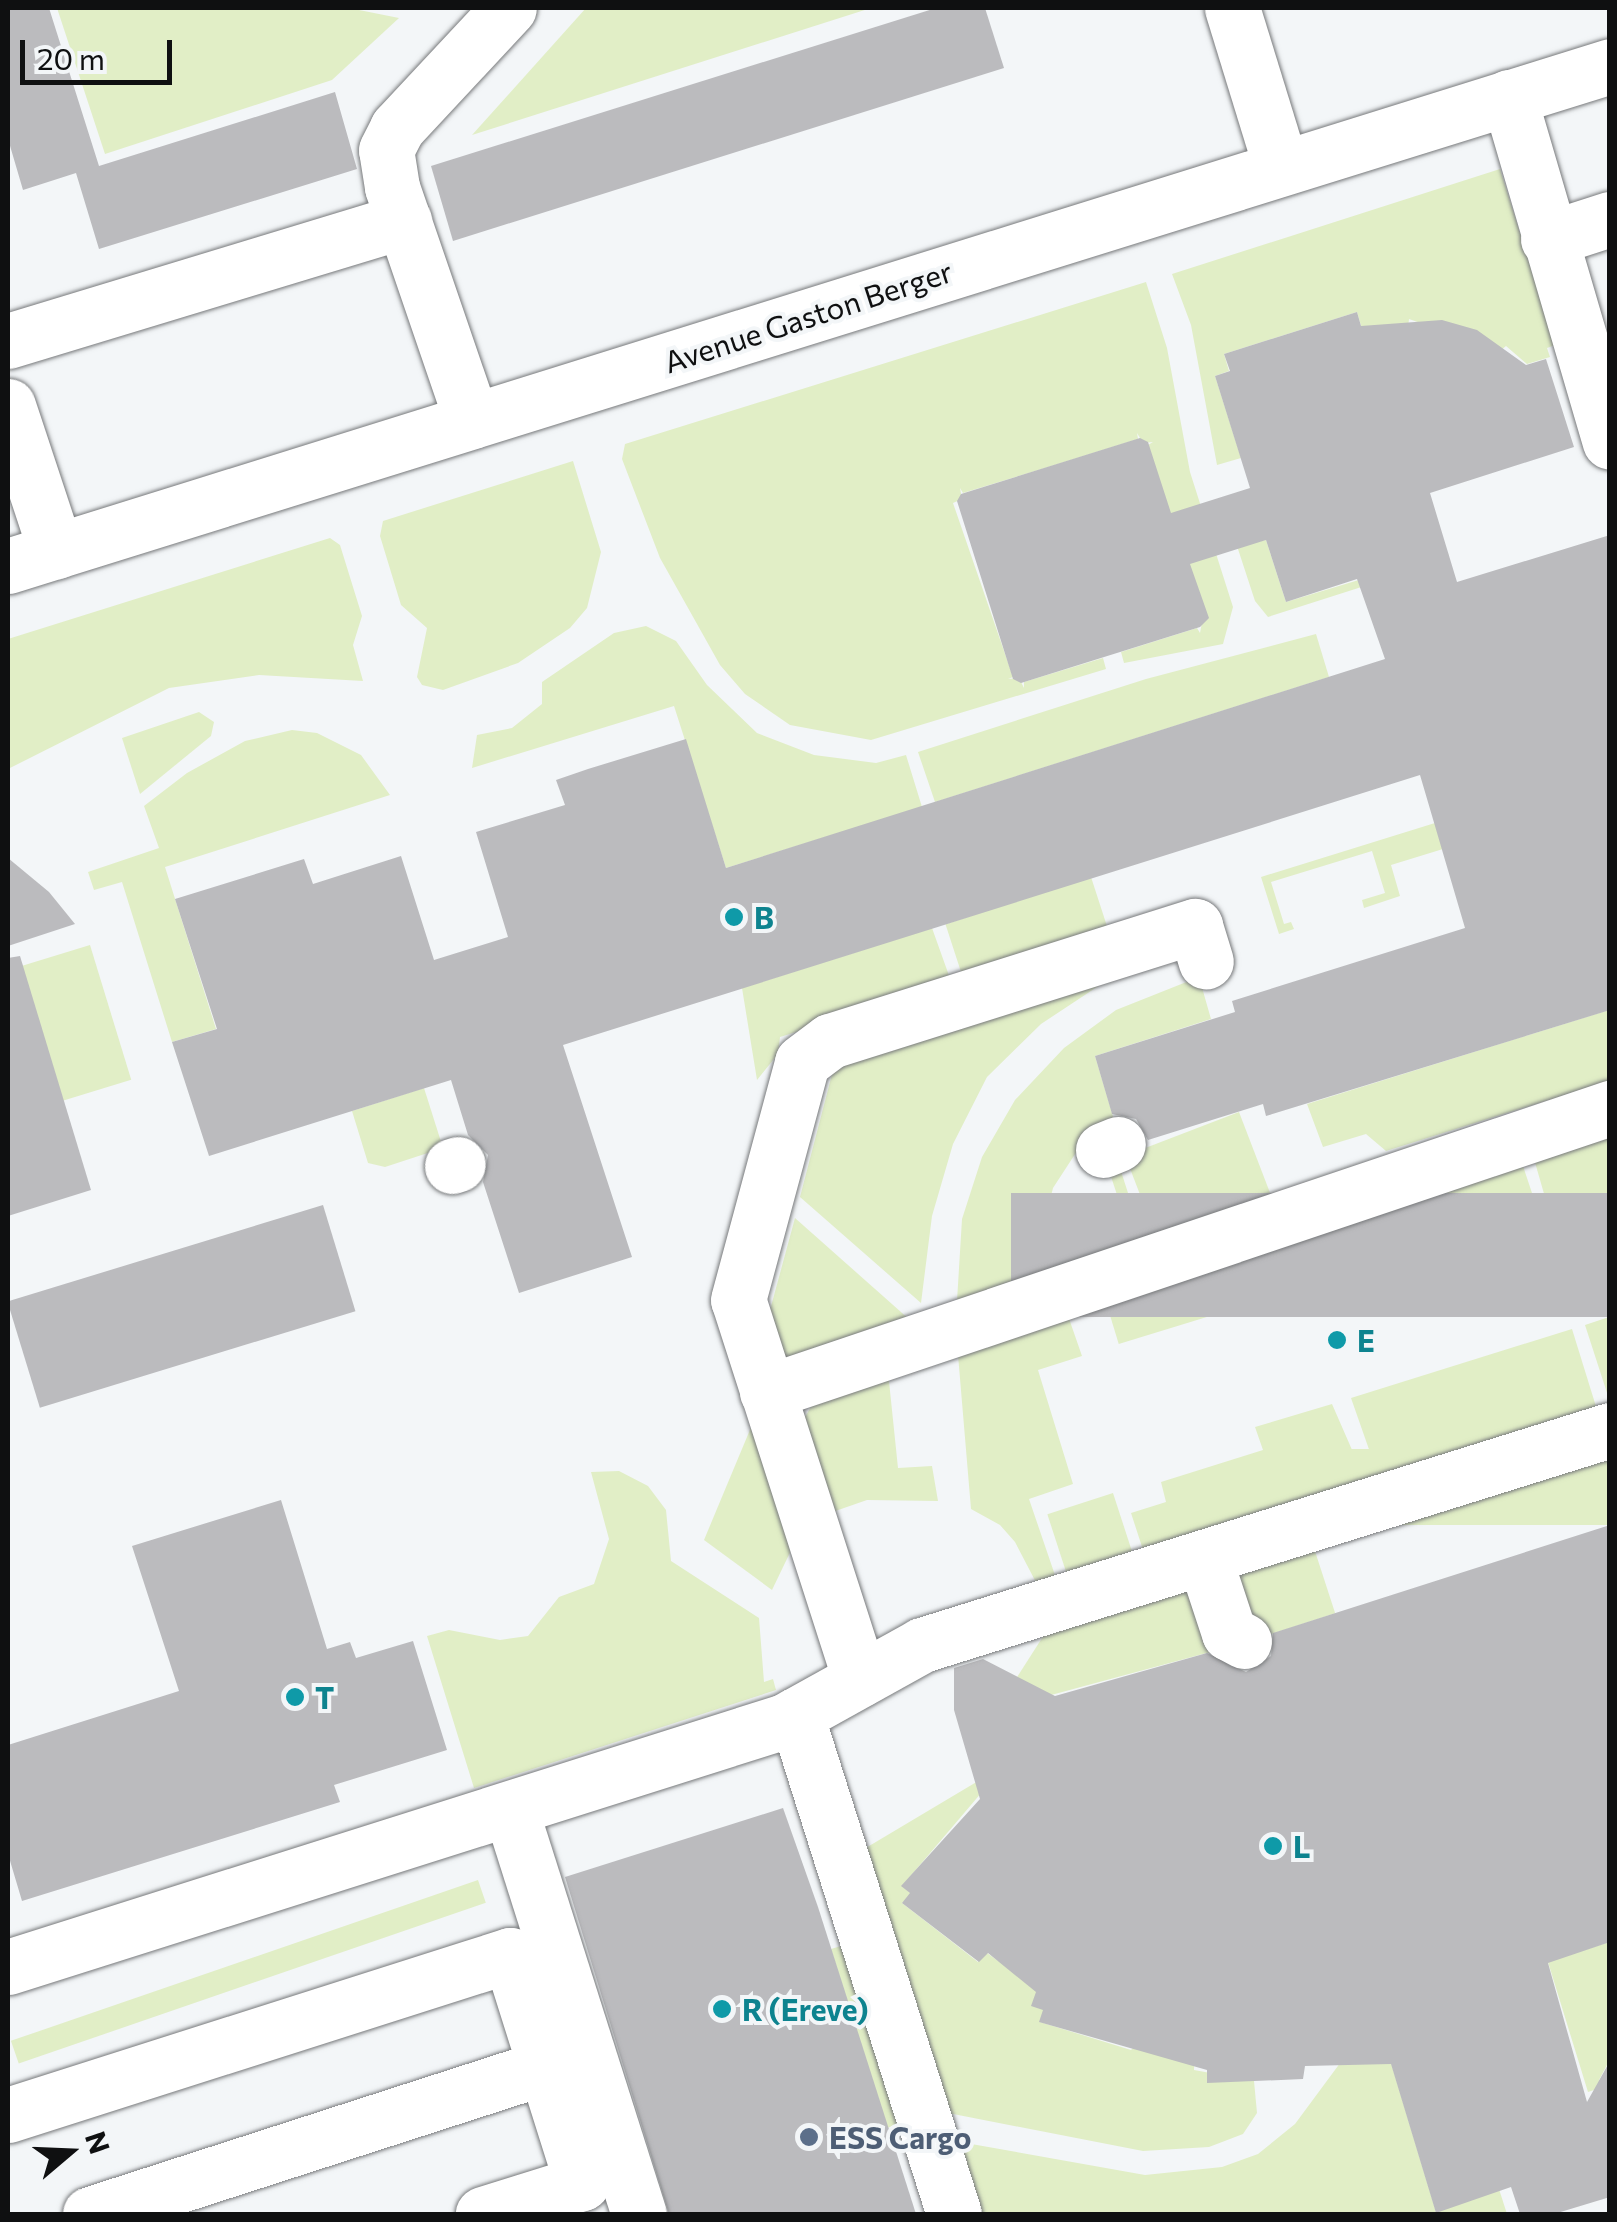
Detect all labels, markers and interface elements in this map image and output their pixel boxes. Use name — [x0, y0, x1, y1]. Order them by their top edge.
scale bar — [25, 20, 178, 82]
text: 20 m — [37, 39, 105, 76]
street label: Avenue Gaston Berger — [659, 252, 957, 380]
place label: B — [754, 899, 774, 935]
marker: B — [723, 906, 745, 928]
place label: E — [1357, 1322, 1375, 1358]
marker: E — [1326, 1329, 1348, 1351]
place label: T — [315, 1679, 334, 1715]
marker: T — [284, 1686, 306, 1708]
place label: L — [1293, 1828, 1310, 1864]
marker: L — [1262, 1835, 1284, 1857]
place label: R (Ereve) — [742, 1991, 869, 2027]
marker: R (Ereve) — [711, 1998, 733, 2020]
north arrow — [20, 2102, 120, 2202]
place label: ESS Cargo — [829, 2119, 971, 2155]
marker: ESS Cargo — [798, 2126, 820, 2148]
text: N — [79, 2127, 118, 2158]

